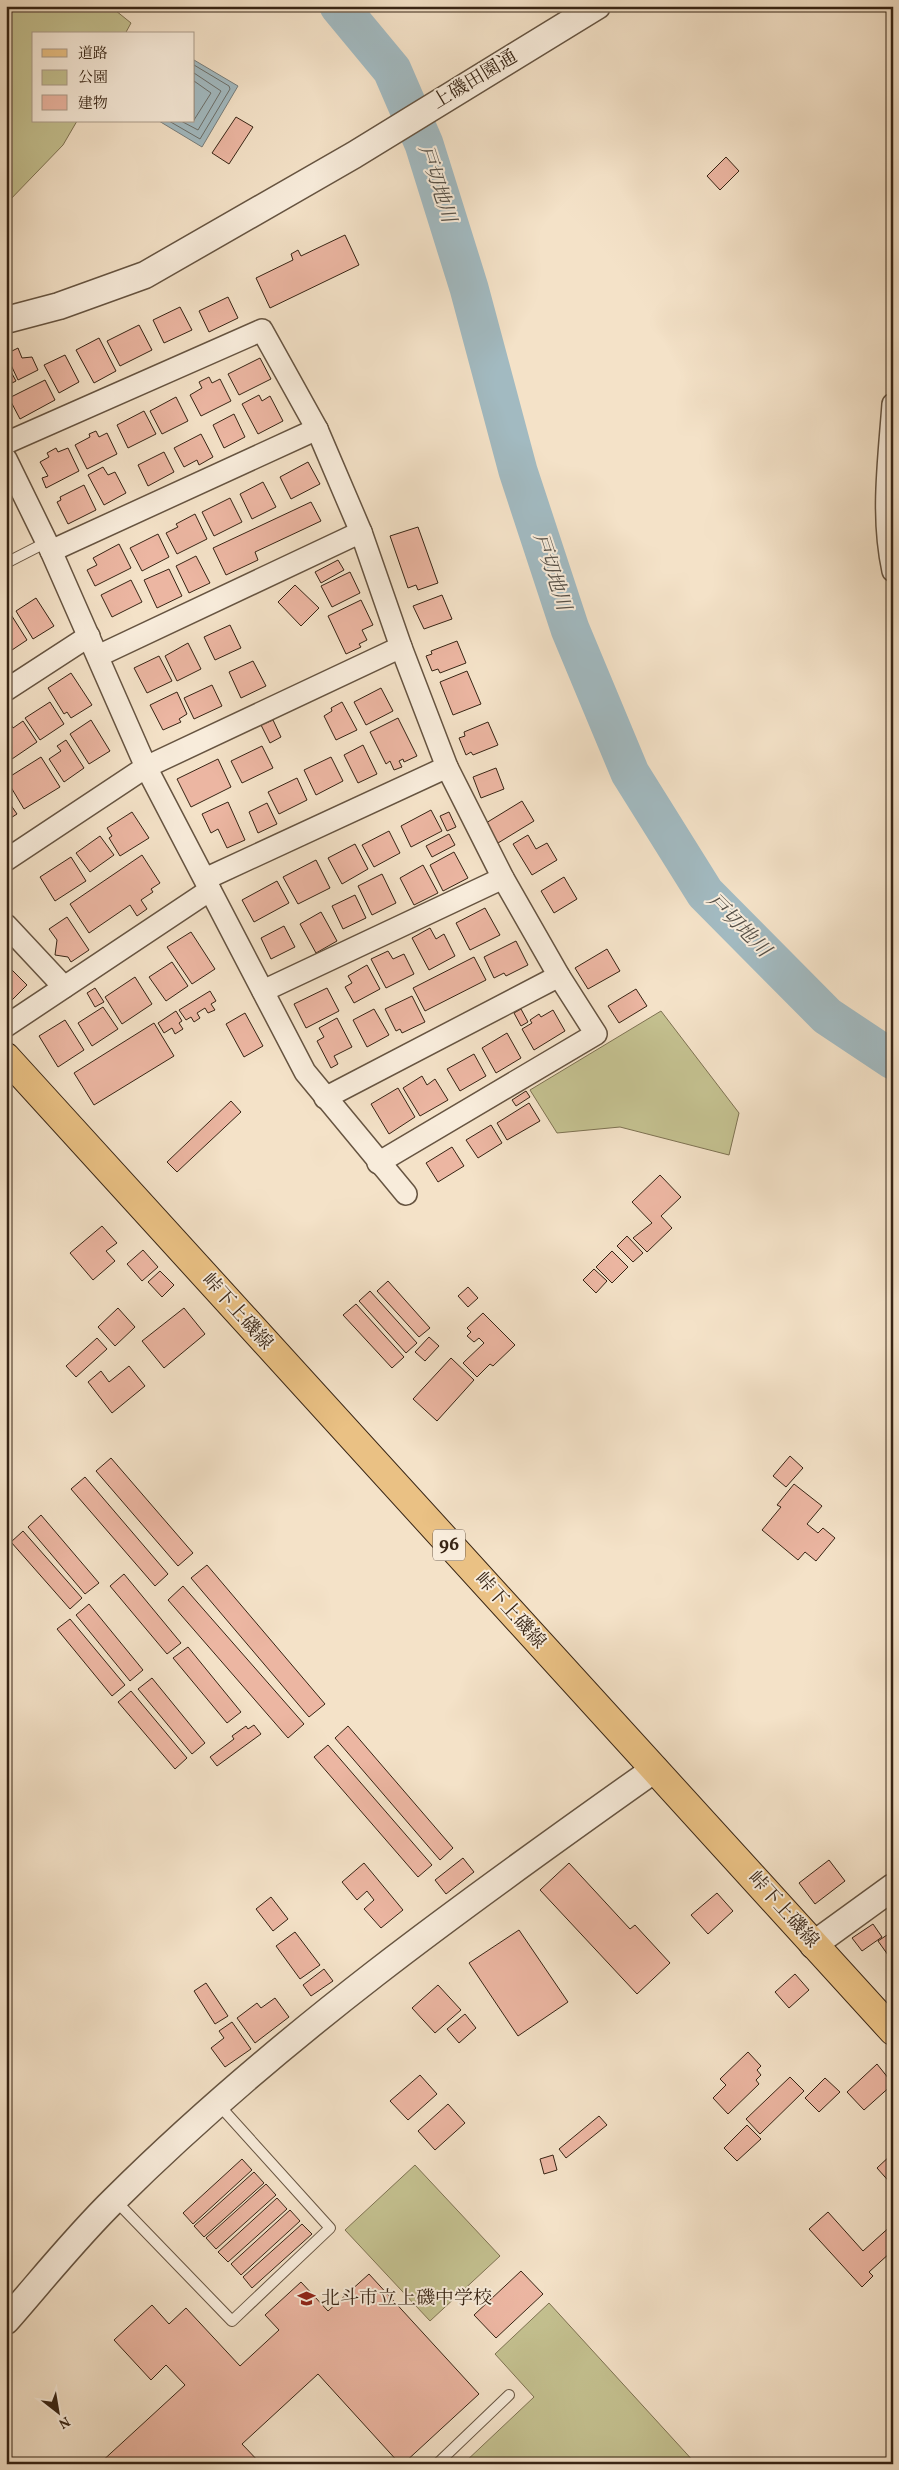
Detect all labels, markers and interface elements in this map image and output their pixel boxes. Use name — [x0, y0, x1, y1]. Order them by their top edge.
legend — [32, 32, 195, 122]
text: 道路 — [78, 44, 108, 65]
street label: 上磯田園通 — [428, 44, 522, 116]
text: 公園 — [78, 68, 108, 89]
text: 建物 — [78, 94, 108, 115]
water label: 戸切地川 — [410, 142, 462, 228]
water label: 戸切地川 — [525, 530, 577, 616]
water label: 戸切地川 — [700, 888, 778, 966]
street label: 峠下上磯線 — [196, 1268, 278, 1356]
road number: 96 — [433, 1530, 465, 1560]
street label: 峠下上磯線 — [469, 1567, 551, 1655]
street label: 峠下上磯線 — [742, 1866, 824, 1954]
place label: 北斗市立上磯中学校 — [321, 2286, 492, 2312]
school or university icon: 北斗市立上磯中学校 — [297, 2289, 317, 2309]
north arrow — [32, 2388, 82, 2438]
text: N — [55, 2411, 73, 2433]

